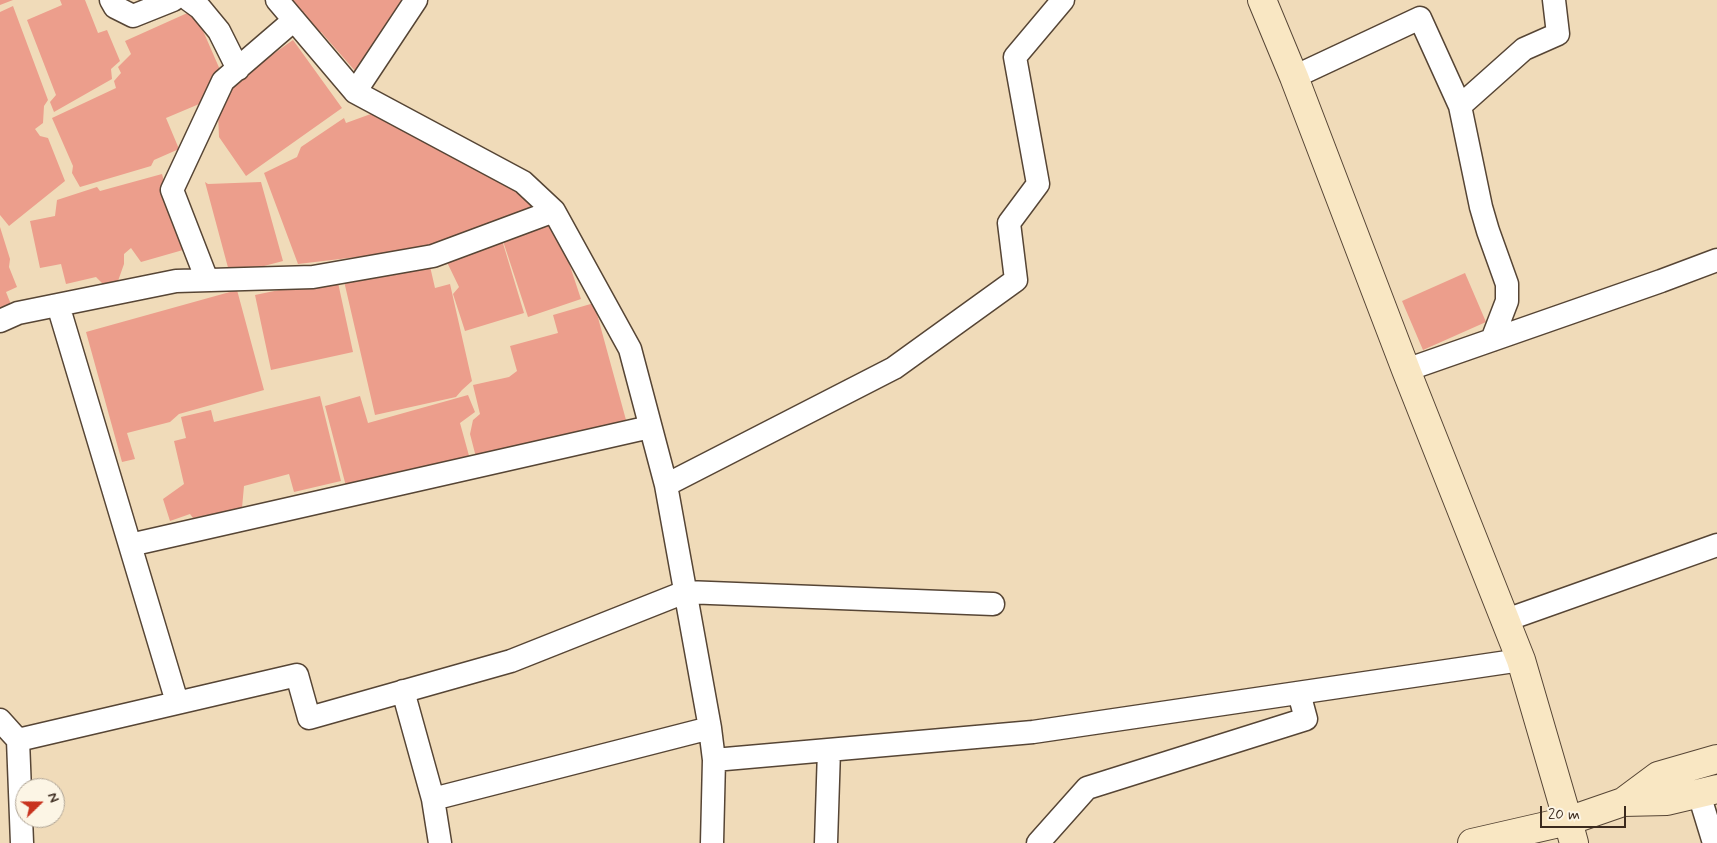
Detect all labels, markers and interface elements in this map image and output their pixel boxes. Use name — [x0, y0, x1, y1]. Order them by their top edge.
north arrow — [15, 778, 65, 828]
text: N — [43, 790, 63, 805]
scale bar — [1542, 796, 1628, 828]
text: 20 m — [1548, 805, 1580, 825]

